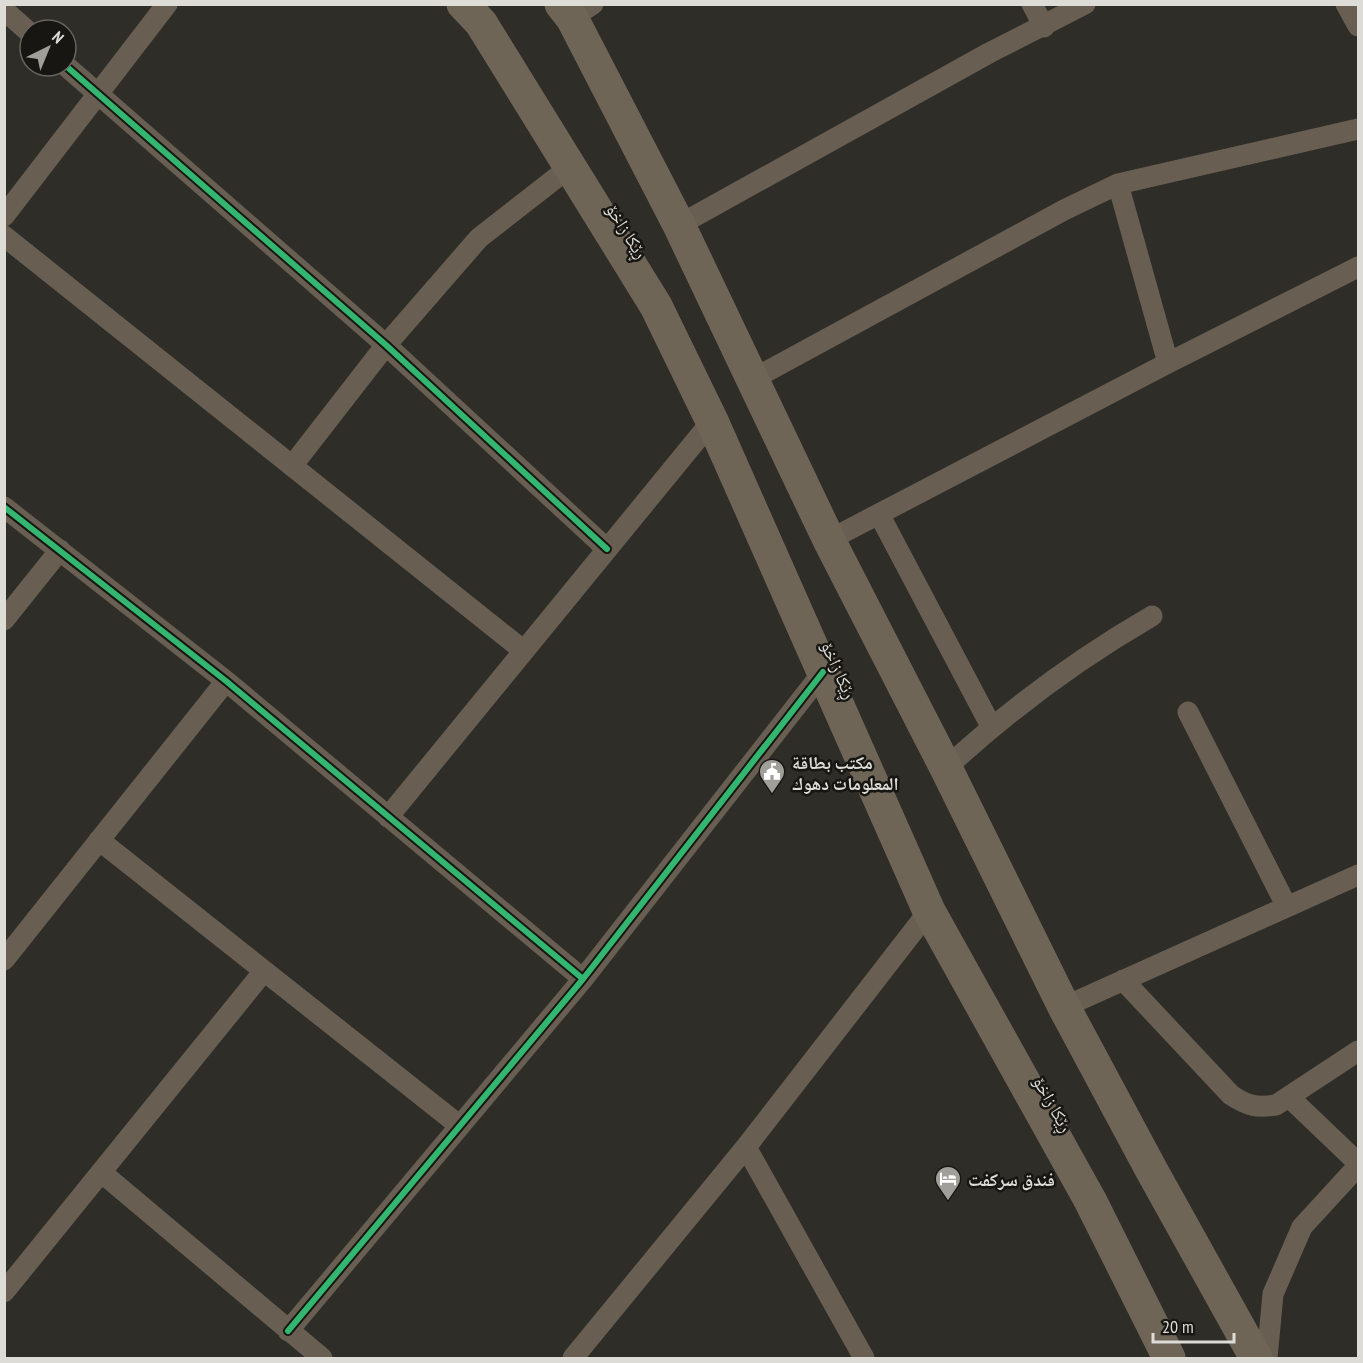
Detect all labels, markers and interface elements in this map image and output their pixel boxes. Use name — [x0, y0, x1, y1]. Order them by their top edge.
north arrow — [18, 18, 78, 78]
text: N — [48, 27, 68, 47]
street label: ڕێکا زاخۆ — [599, 199, 653, 264]
street label: ڕێکا زاخۆ — [814, 638, 862, 704]
place label: مكتب بطاقة المعلومات دهوك — [792, 751, 899, 795]
public building icon: مكتب بطاقة المعلومات دهوك — [757, 757, 787, 795]
street label: ڕێکا زاخۆ — [1026, 1072, 1078, 1138]
hotel icon: فندق سركفت — [933, 1164, 963, 1202]
place label: فندق سركفت — [968, 1168, 1055, 1191]
scale bar — [1153, 1306, 1234, 1344]
text: 20 m — [1162, 1315, 1194, 1338]

